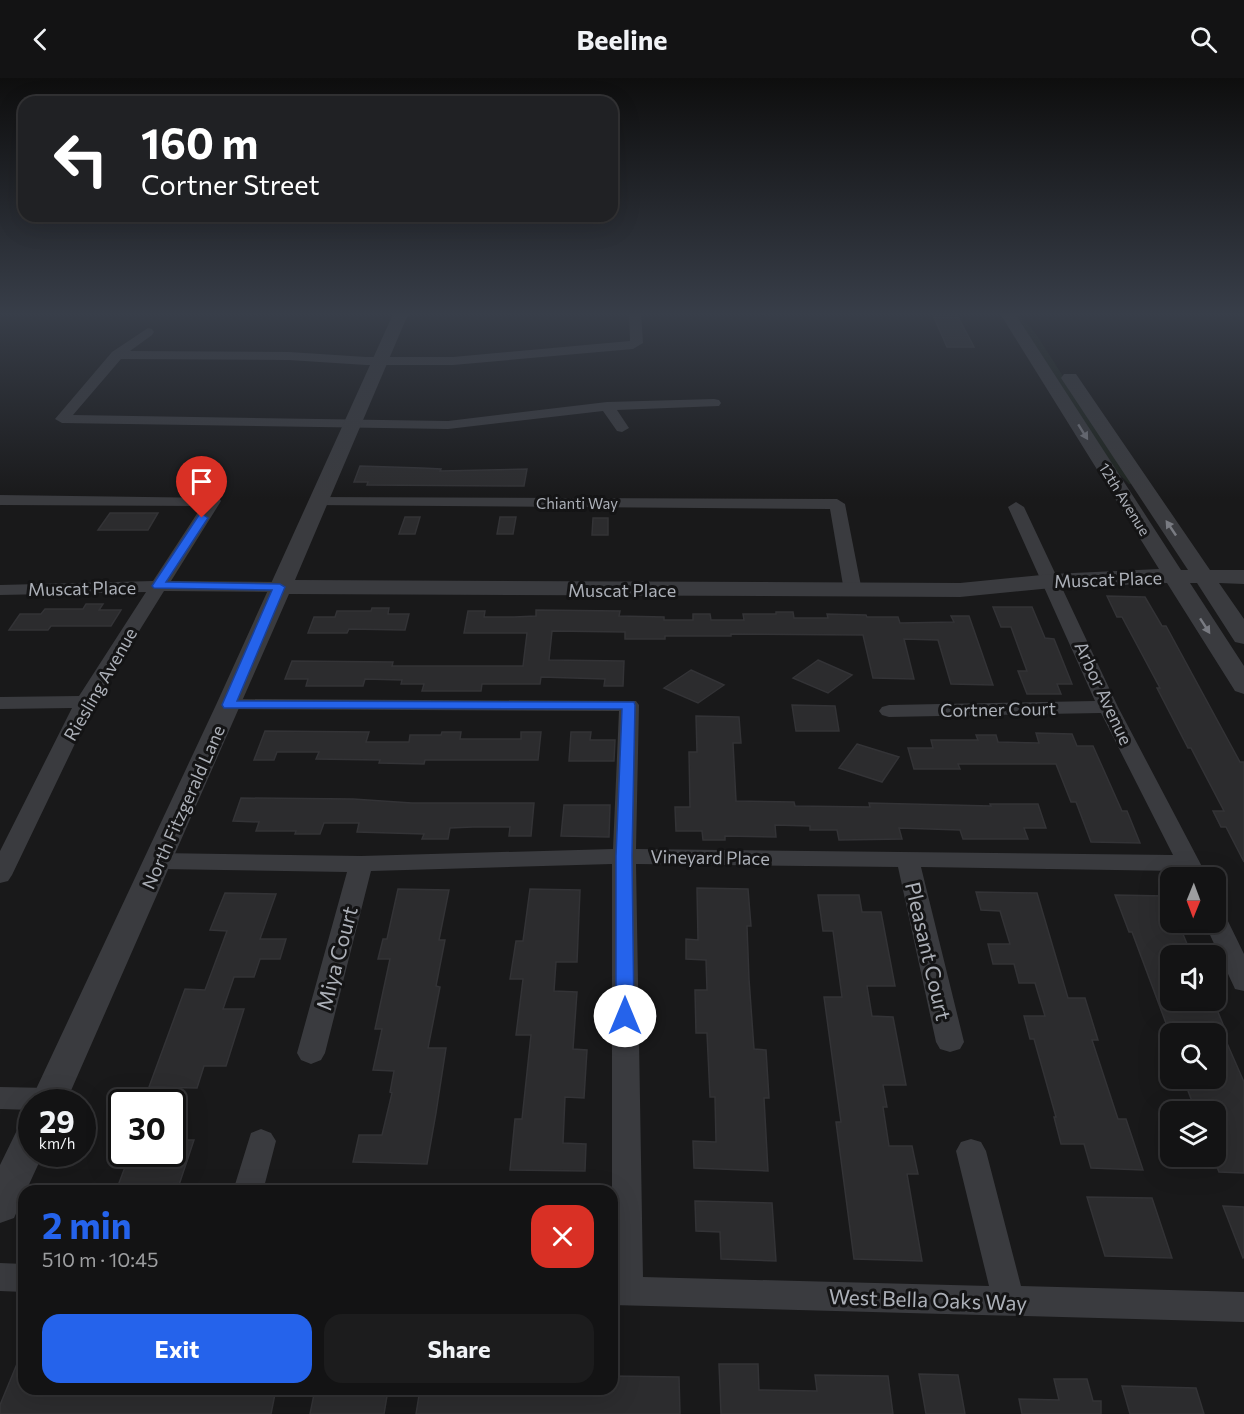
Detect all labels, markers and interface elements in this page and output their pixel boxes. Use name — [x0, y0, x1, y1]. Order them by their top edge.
icon: back — [24, 23, 57, 56]
text: Beeline — [576, 23, 668, 56]
icon: search — [1187, 23, 1220, 56]
text: 160 m — [141, 116, 259, 168]
icon: left — [42, 120, 120, 198]
text: Cortner Street — [141, 168, 319, 201]
one-way arrow — [1078, 424, 1089, 440]
pin — [176, 456, 227, 518]
street label: 12th Avenue — [1096, 459, 1154, 539]
icon: arrive — [185, 465, 218, 498]
street label: Chianti Way — [536, 494, 618, 512]
one-way arrow — [1166, 520, 1177, 537]
street label: Muscat Place — [1054, 566, 1162, 592]
street label: Muscat Place — [28, 576, 136, 600]
street label: Muscat Place — [568, 579, 676, 601]
one-way arrow — [1200, 618, 1211, 634]
street label: Riesling Avenue — [59, 623, 141, 745]
street label: Arbor Avenue — [1070, 638, 1138, 748]
street label: Cortner Court — [940, 697, 1056, 721]
street label: North Fitzgerald Lane — [137, 722, 229, 892]
street label: Vineyard Place — [650, 845, 770, 869]
north arrow — [1160, 867, 1226, 933]
map controls — [1160, 867, 1226, 1167]
street label: Pleasant Court — [901, 879, 957, 1023]
street label: Miya Court — [310, 903, 362, 1013]
button: sound — [1160, 945, 1226, 1011]
position arrow — [593, 984, 657, 1048]
button: search — [1160, 1023, 1226, 1089]
speed limit sign: 30 — [108, 1089, 186, 1167]
button: layers — [1160, 1101, 1226, 1167]
text: 29 — [39, 1102, 75, 1139]
text: km/h — [39, 1134, 75, 1152]
text: 2 min — [42, 1202, 132, 1246]
button: close — [531, 1205, 594, 1268]
text: 510 m · 10:45 — [42, 1247, 159, 1271]
street label: West Bella Oaks Way — [828, 1283, 1028, 1315]
button: Exit — [42, 1314, 312, 1383]
button: Share — [324, 1314, 594, 1383]

